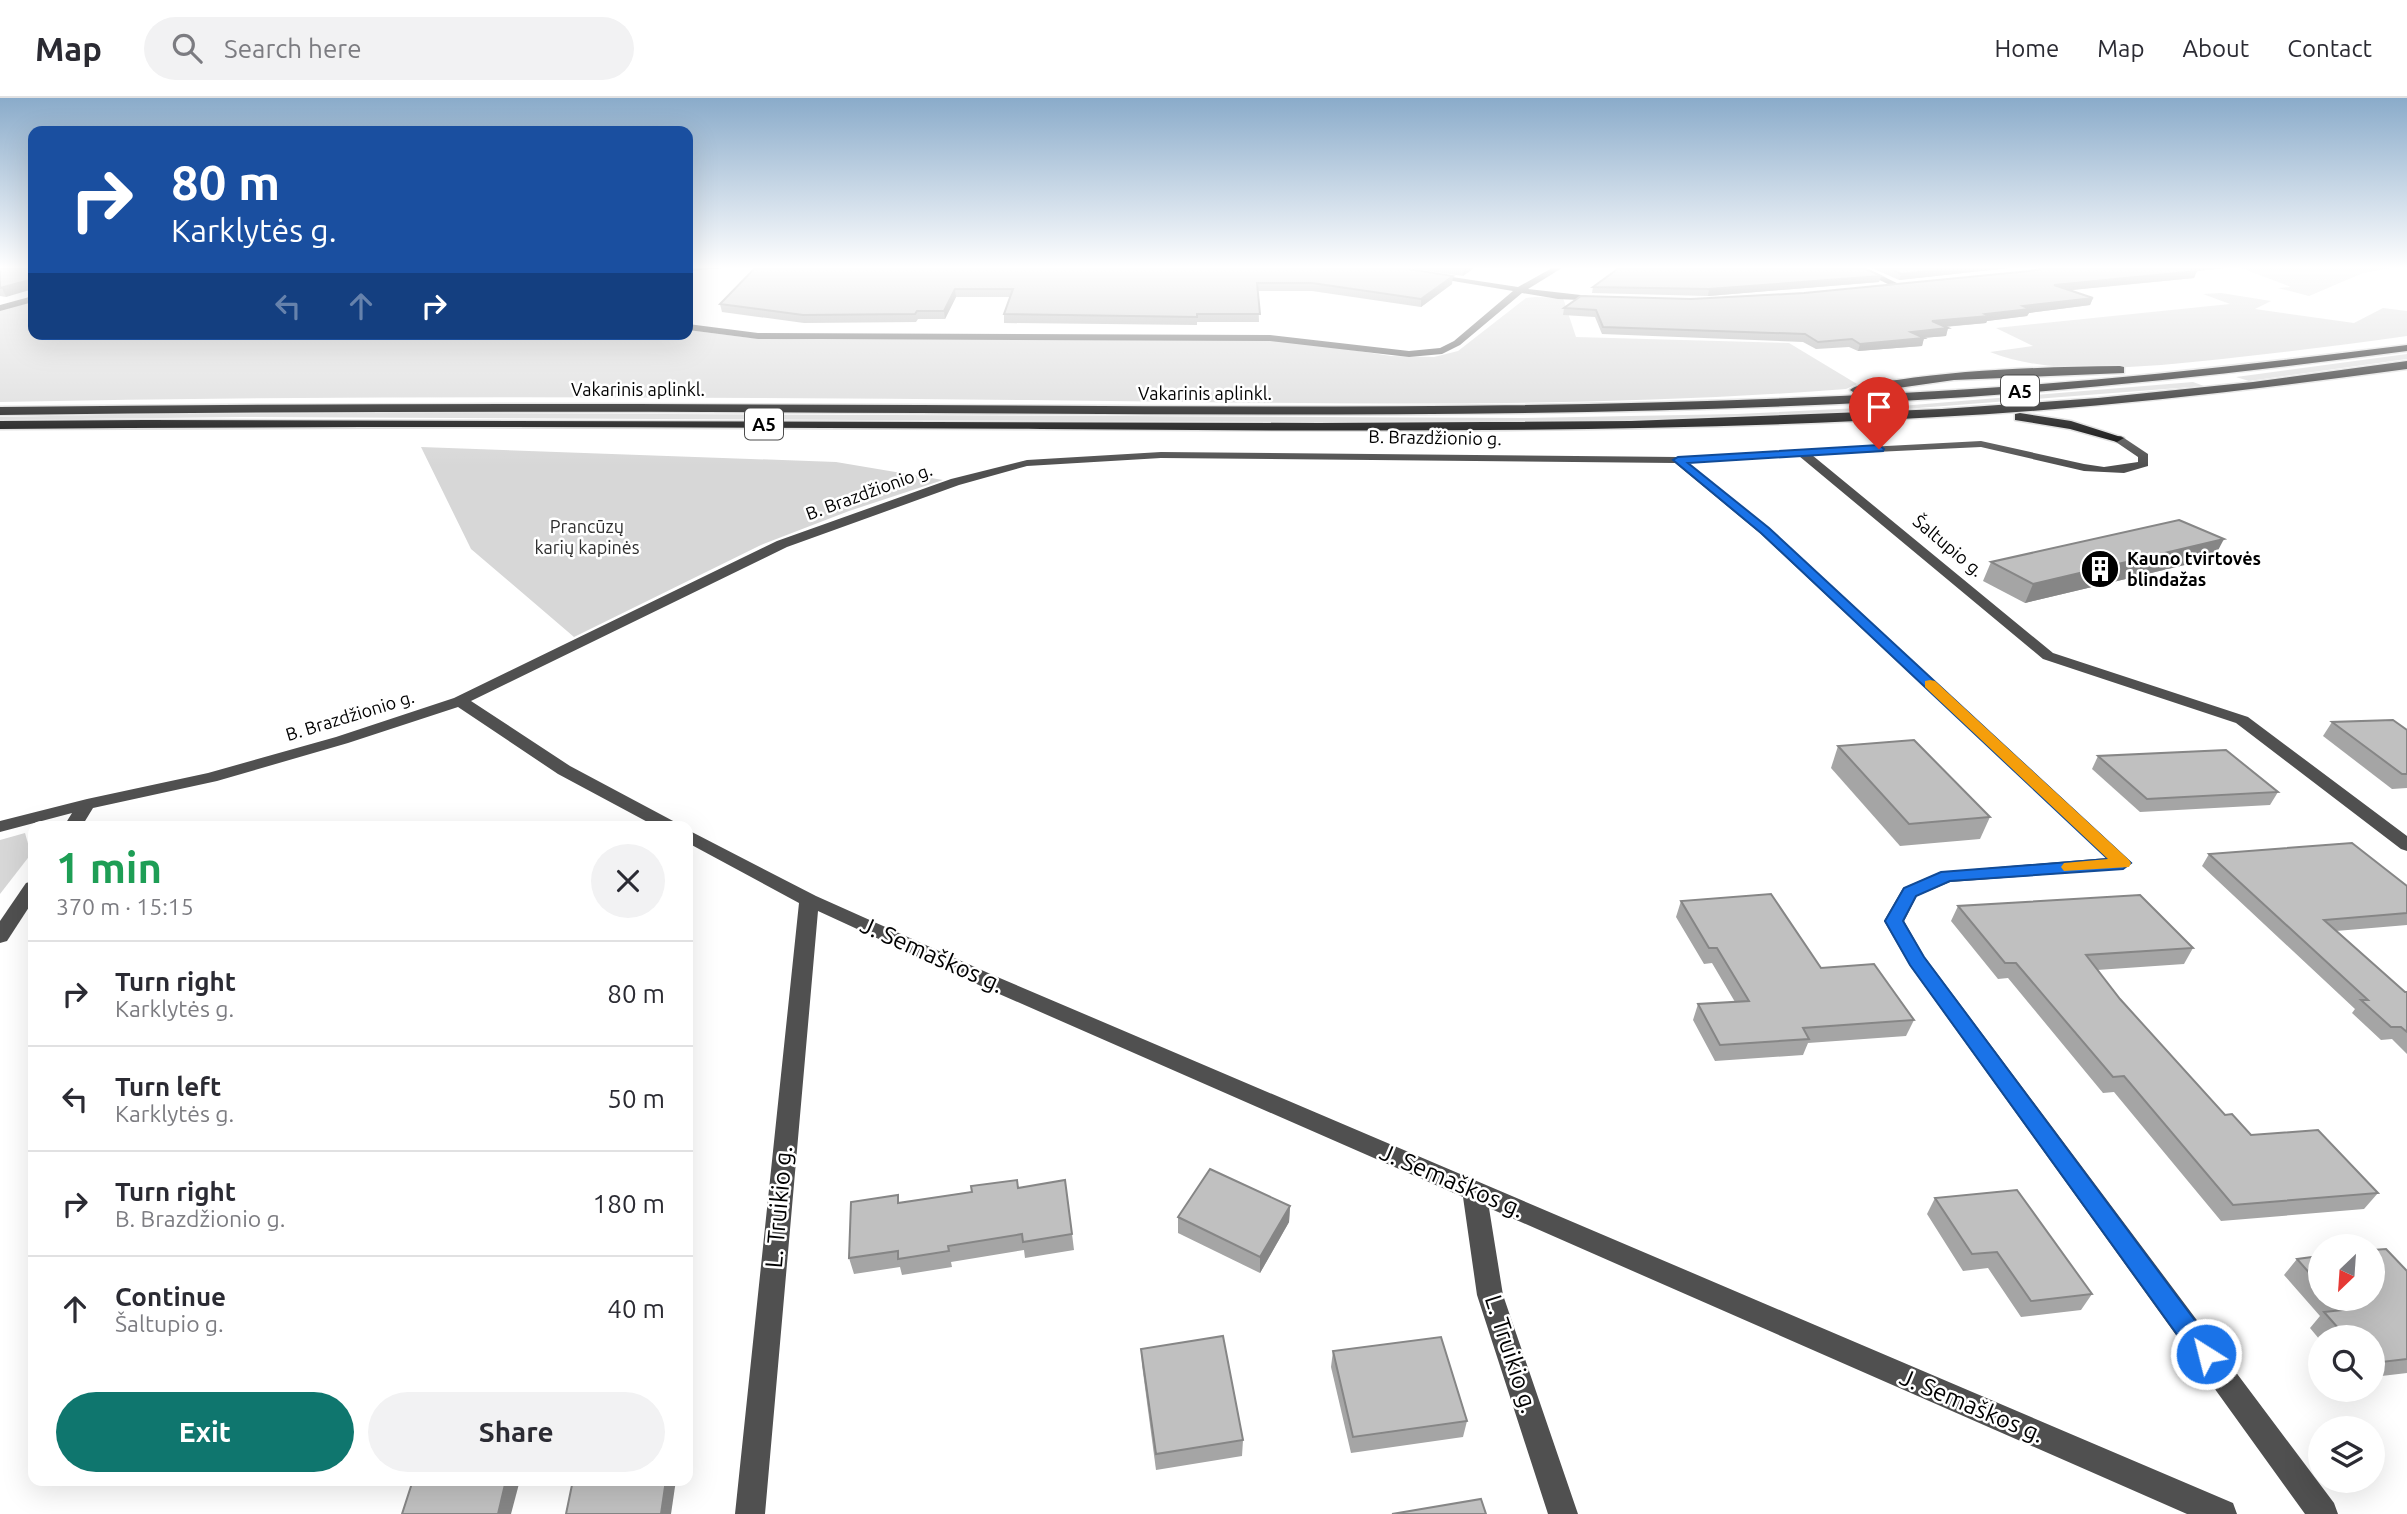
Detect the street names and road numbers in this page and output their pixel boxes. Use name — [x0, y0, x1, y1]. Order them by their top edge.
road number: A5 — [2001, 376, 2039, 406]
street label: Vakarinis aplinkl. — [571, 379, 705, 399]
street label: Vakarinis aplinkl. — [1138, 383, 1272, 403]
road number: A5 — [745, 408, 783, 440]
street label: B. Brazdžionio g. — [1368, 426, 1502, 448]
street label: B. Brazdžionio g. — [803, 459, 935, 523]
street label: Šaltupio g. — [1910, 509, 1988, 580]
street label: B. Brazdžionio g. — [283, 686, 416, 744]
street label: J. Semaškos g. — [856, 911, 1008, 998]
street label: J. Semaškos g. — [1376, 1138, 1528, 1223]
street label: L. Truikio g. — [760, 1145, 797, 1269]
street label: L. Truikio g. — [1480, 1291, 1543, 1416]
street label: J. Semaškos g. — [1896, 1363, 2048, 1448]

